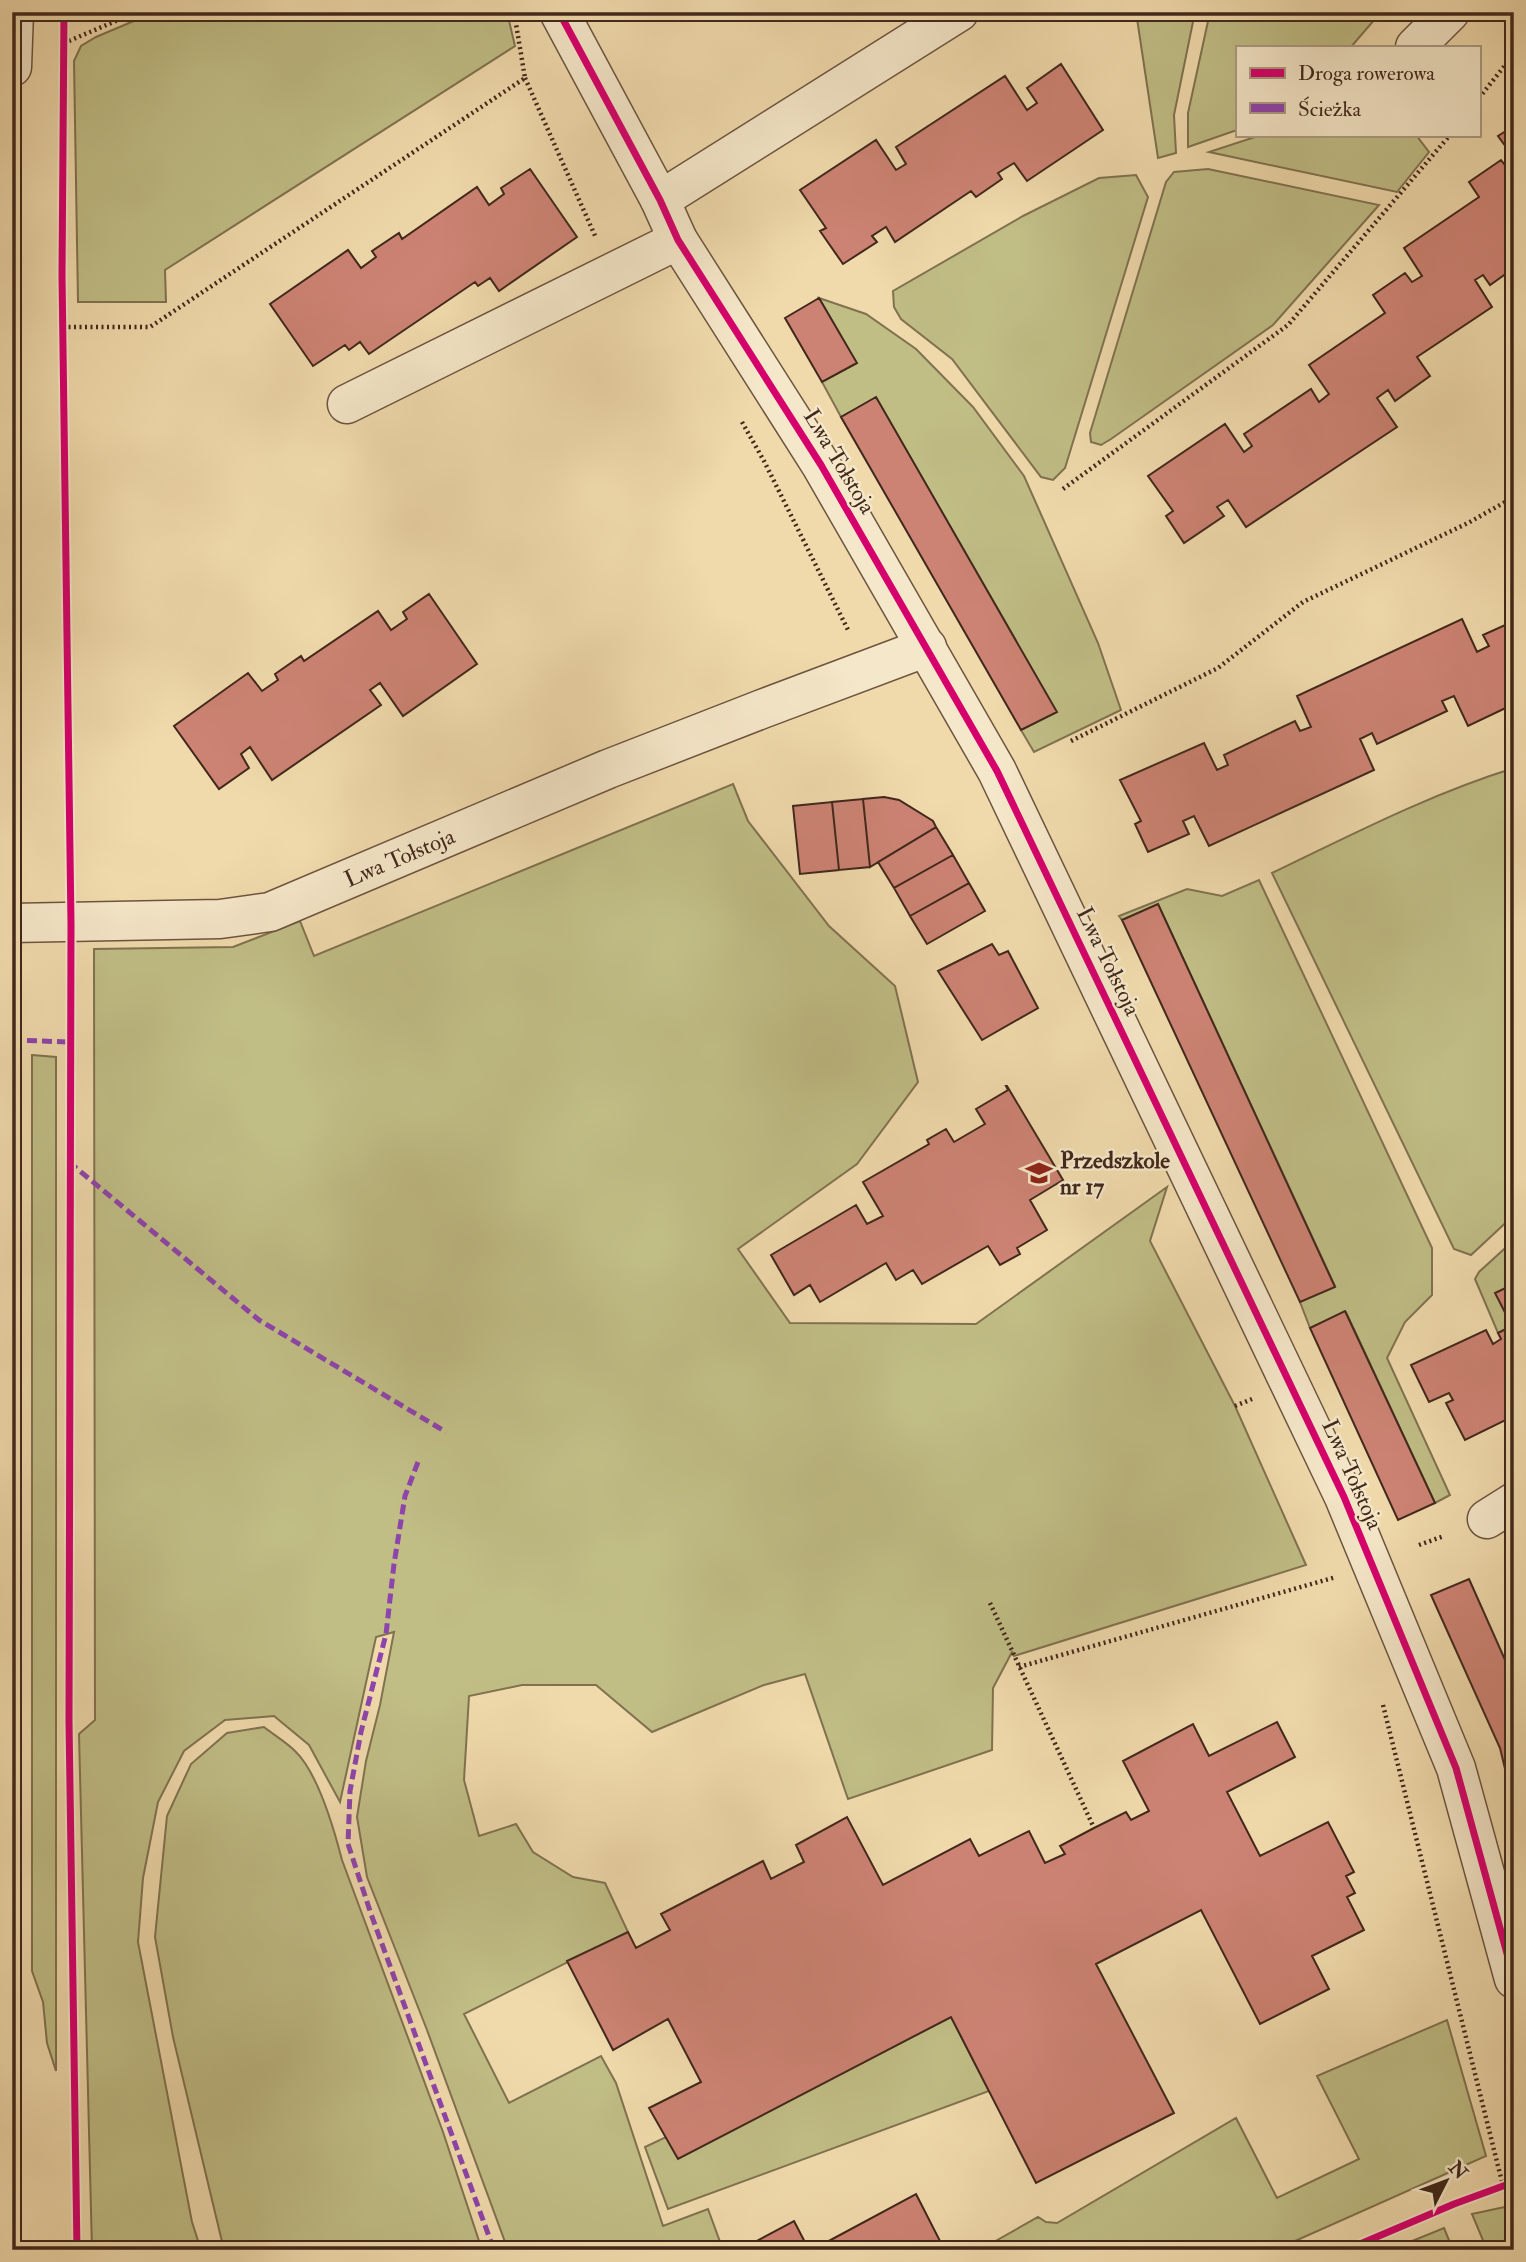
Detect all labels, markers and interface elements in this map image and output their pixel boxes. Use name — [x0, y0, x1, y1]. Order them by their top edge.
legend — [1236, 46, 1480, 136]
text: Droga rowerowa — [1298, 60, 1435, 87]
text: Ścieżka — [1298, 96, 1361, 123]
street label: Lwa Tołstoja — [797, 404, 882, 519]
street label: Lwa Tołstoja — [340, 821, 460, 894]
street label: Lwa Tołstoja — [1070, 902, 1148, 1021]
place label: Przedszkole nr 17 — [1060, 1146, 1170, 1201]
school or university icon: Przedszkole nr 17 — [1024, 1158, 1054, 1188]
street label: Lwa Tołstoja — [1315, 1415, 1390, 1534]
north arrow — [1410, 2146, 1480, 2216]
text: N — [1443, 2155, 1473, 2185]

